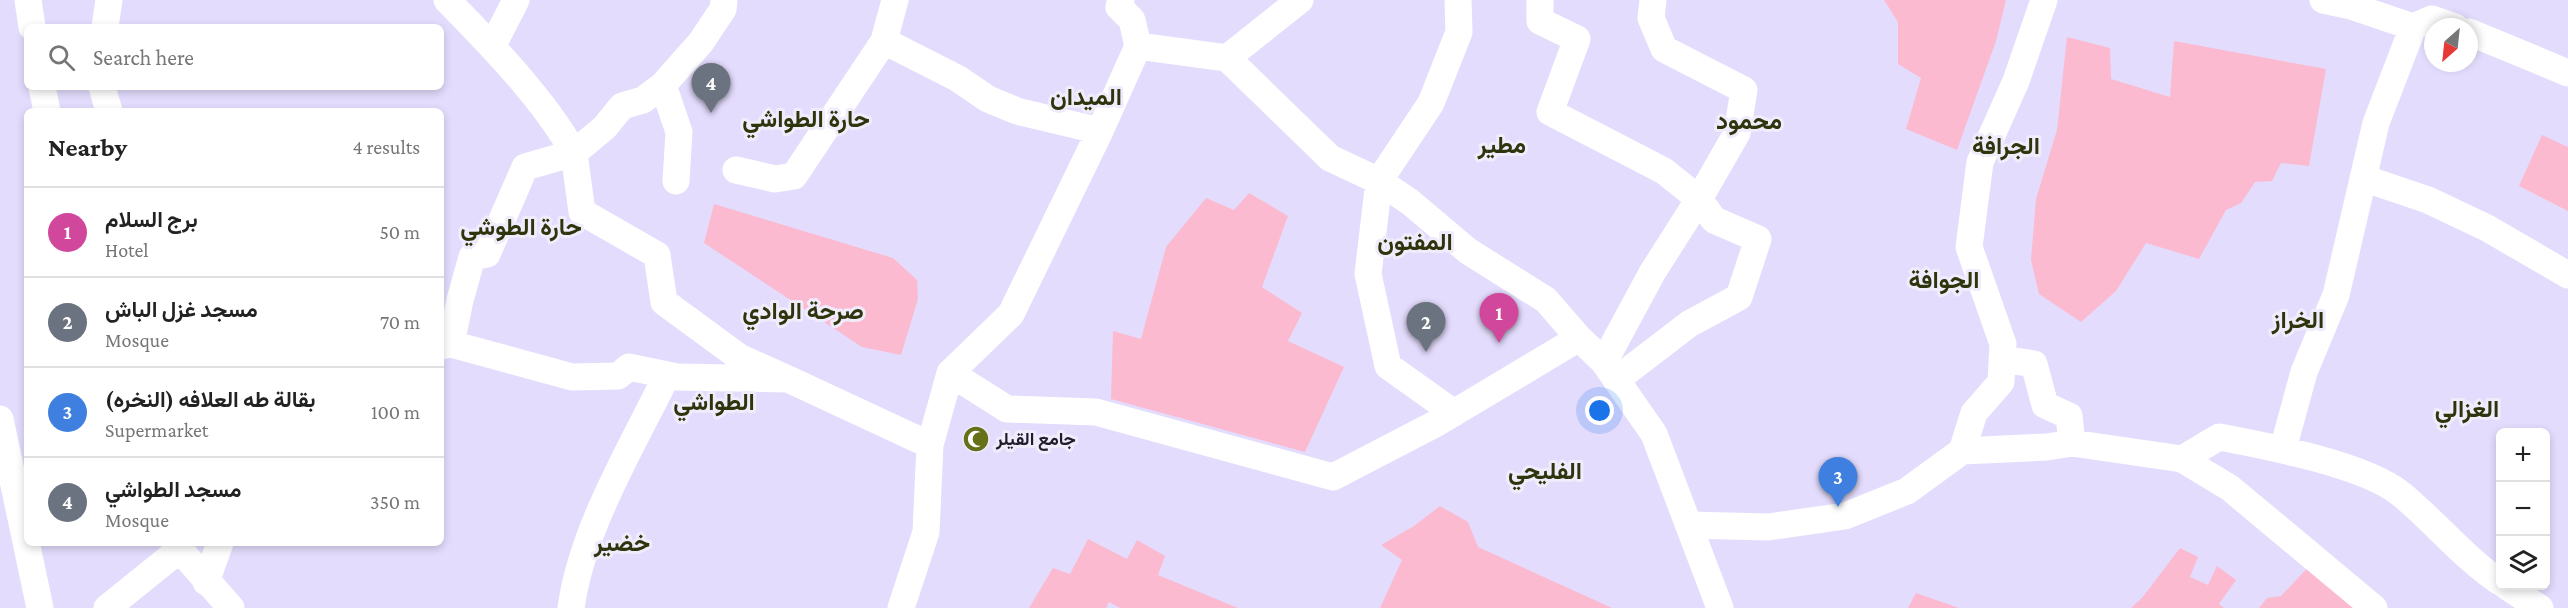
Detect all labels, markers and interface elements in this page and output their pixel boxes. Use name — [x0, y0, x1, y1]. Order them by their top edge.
north arrow — [2424, 18, 2478, 72]
search box — [24, 24, 444, 90]
icon: search — [45, 41, 78, 74]
text: Search here — [93, 45, 194, 70]
pin: 4 — [692, 63, 730, 113]
district label: الميدان — [1050, 83, 1122, 111]
district label: حارة الطواشي — [742, 105, 870, 139]
district label: محمود — [1716, 107, 1782, 136]
district label: مطير — [1477, 131, 1526, 160]
district label: الجرافة — [1972, 132, 2040, 161]
text: Nearby — [48, 133, 127, 162]
text: 4 results — [353, 136, 420, 158]
text: برج السلام — [105, 207, 198, 232]
district label: حارة الطوشي — [460, 213, 582, 247]
text: 1 — [64, 221, 71, 243]
text: 50 m — [379, 221, 420, 243]
district label: المفتون — [1377, 228, 1453, 257]
text: Hotel — [105, 239, 149, 261]
district label: الجوافة — [1909, 266, 1979, 295]
pin: 1 — [1480, 294, 1518, 343]
text: مسجد غزل الباش — [105, 297, 258, 322]
district label: صرحة الوادي — [742, 297, 864, 331]
pin: 2 — [1406, 302, 1446, 352]
district label: الخراز — [2271, 306, 2324, 335]
text: 2 — [62, 311, 73, 333]
text: 70 m — [380, 311, 420, 333]
text: Mosque — [105, 329, 169, 351]
text: بقالة طه العلافه (النخره) — [105, 387, 316, 412]
district label: الطواشي — [673, 388, 755, 422]
district label: الغزالي — [2435, 395, 2499, 429]
your location — [1585, 396, 1614, 425]
text: 3 — [63, 401, 72, 423]
text: 100 m — [371, 401, 420, 423]
text: Supermarket — [105, 419, 208, 441]
mosque icon: جامع القيلر — [961, 424, 991, 454]
map controls — [2496, 428, 2550, 590]
button: + — [2496, 428, 2550, 482]
place label: جامع القيلر — [995, 429, 1076, 451]
district label: الفليحي — [1508, 457, 1582, 491]
pin: 3 — [1818, 458, 1858, 507]
text: مسجد الطواشي — [105, 477, 242, 502]
button: − — [2496, 482, 2550, 536]
text: 4 — [62, 491, 73, 513]
text: 350 m — [370, 491, 420, 513]
text: Mosque — [105, 509, 169, 531]
district label: خضير — [593, 529, 650, 558]
button: layers — [2496, 536, 2550, 590]

